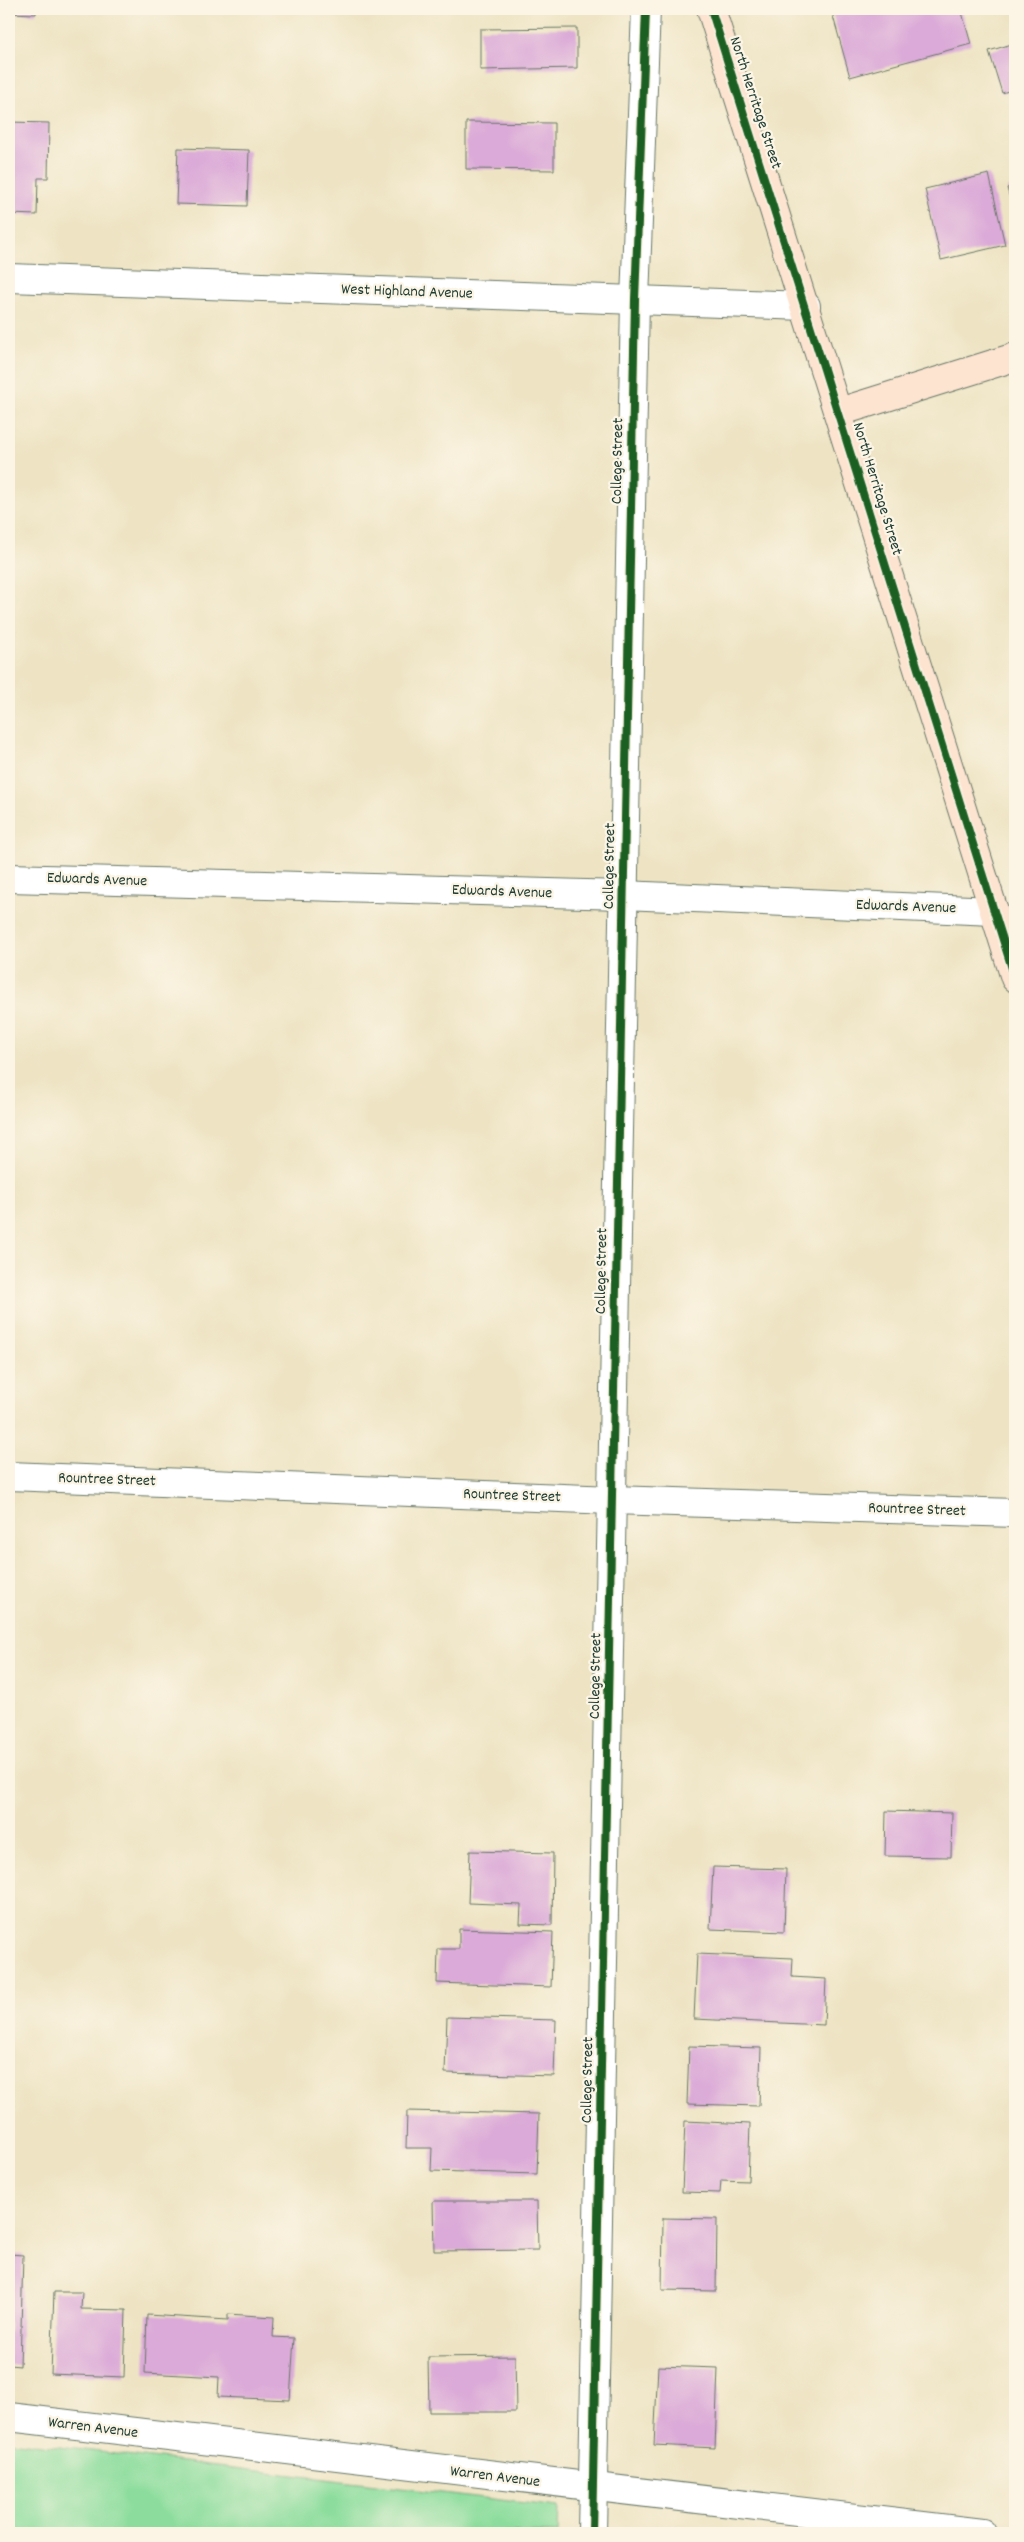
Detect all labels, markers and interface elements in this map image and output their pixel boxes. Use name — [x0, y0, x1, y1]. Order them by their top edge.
street label: North Herritage Street — [723, 34, 787, 172]
street label: West Highland Avenue — [341, 278, 473, 306]
street label: College Street — [606, 418, 630, 504]
street label: North Herritage Street — [846, 420, 908, 558]
street label: College Street — [598, 823, 622, 909]
street label: Edwards Avenue — [47, 867, 147, 893]
street label: Edwards Avenue — [452, 879, 552, 905]
street label: Edwards Avenue — [856, 894, 956, 920]
street label: College Street — [590, 1228, 614, 1314]
street label: Rountree Street — [58, 1467, 156, 1493]
street label: Rountree Street — [463, 1483, 561, 1509]
street label: Rountree Street — [868, 1497, 966, 1523]
street label: College Street — [584, 1633, 608, 1719]
street label: College Street — [576, 2037, 600, 2123]
street label: Warren Avenue — [47, 2411, 139, 2445]
street label: Warren Avenue — [449, 2460, 541, 2494]

